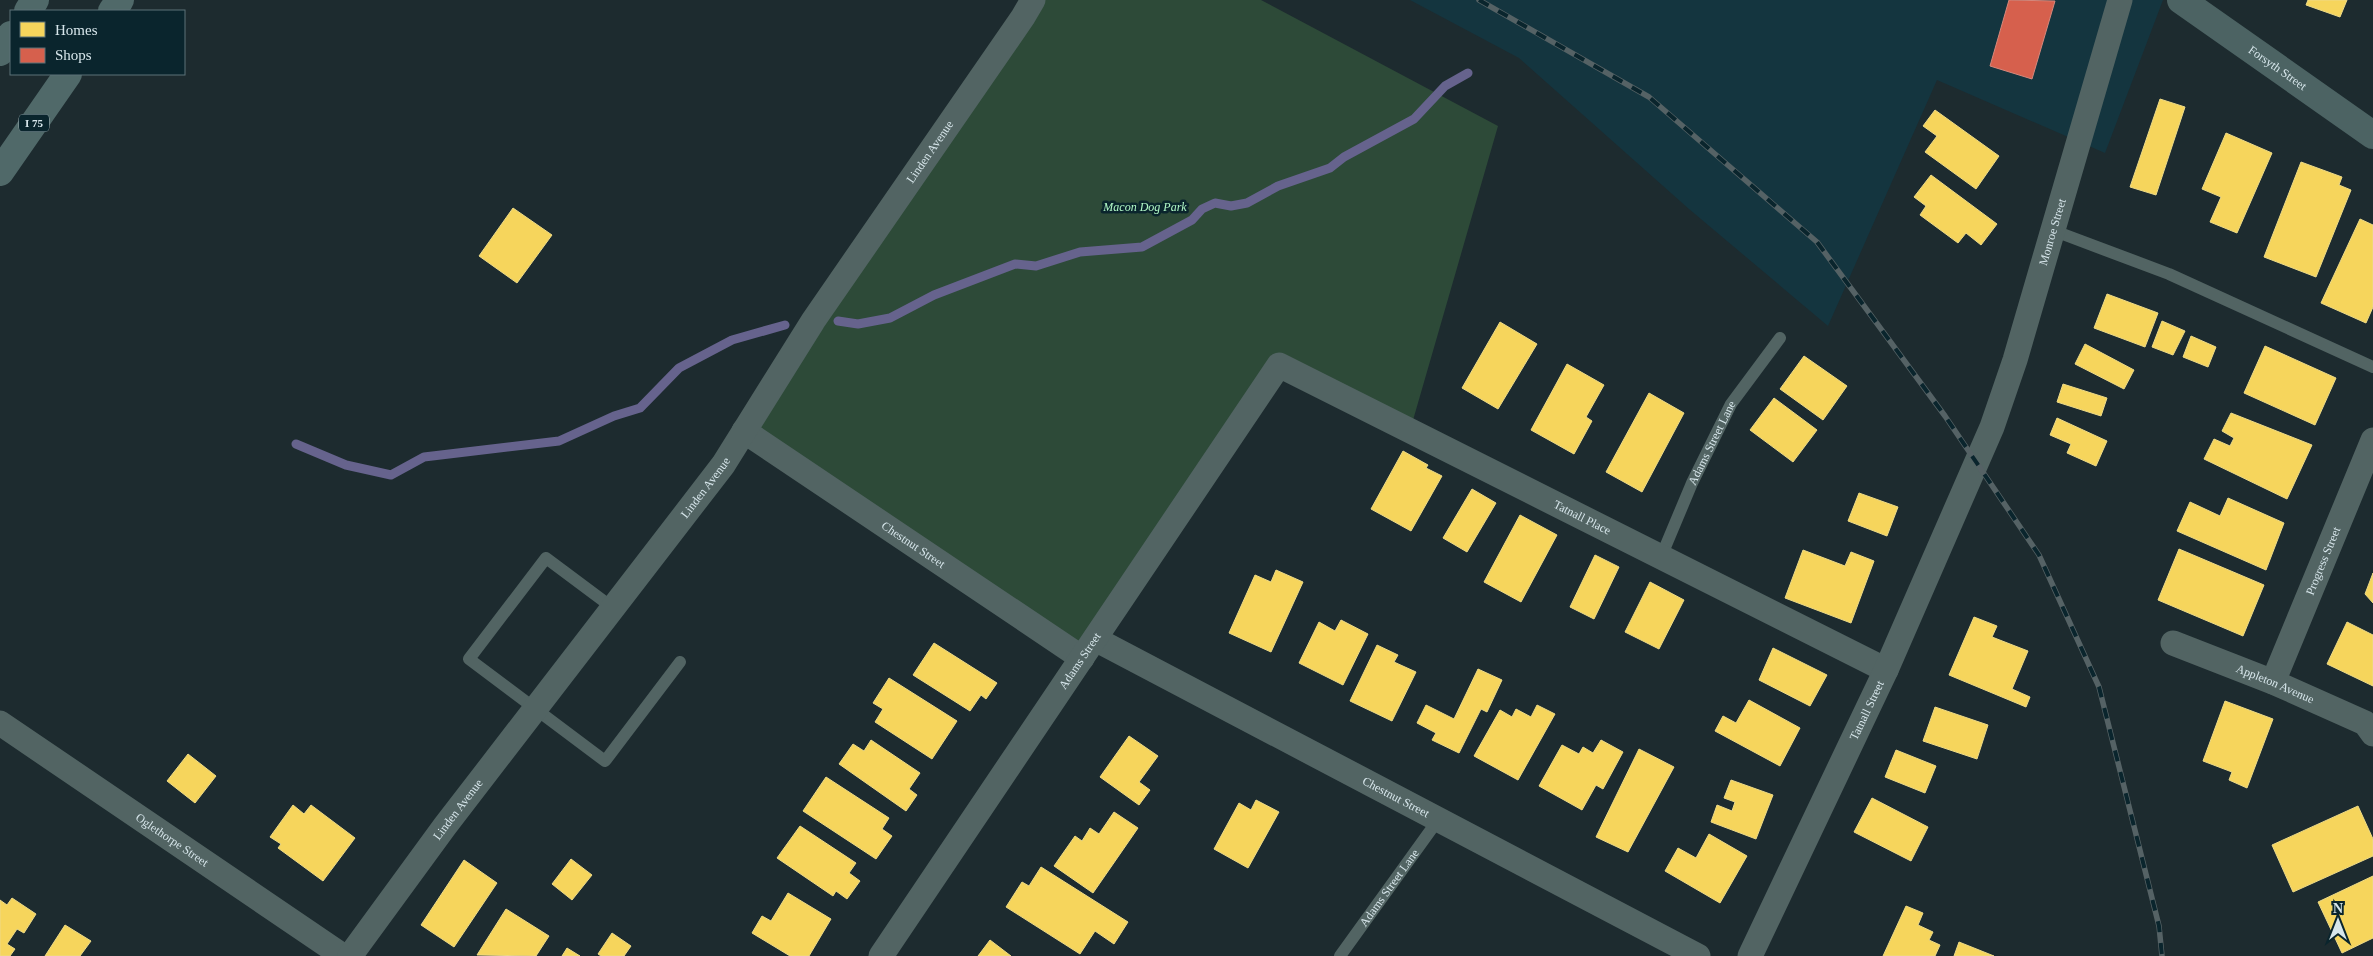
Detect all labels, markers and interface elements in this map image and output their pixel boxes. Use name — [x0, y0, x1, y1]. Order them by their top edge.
legend — [10, 10, 185, 75]
text: Homes — [55, 22, 98, 38]
street label: Forsyth Street — [2246, 43, 2310, 93]
text: Shops — [55, 47, 92, 63]
road number: I 75 — [19, 115, 49, 132]
street label: Linden Avenue — [903, 118, 956, 186]
street label: Monroe Street — [2036, 196, 2069, 267]
park label: Macon Dog Park — [1102, 200, 1187, 214]
street label: Adams Street Lane — [1685, 398, 1738, 487]
street label: Linden Avenue — [678, 455, 733, 521]
street label: Tatnall Place — [1551, 497, 1613, 538]
street label: Chestnut Street — [879, 518, 948, 571]
street label: Progress Street — [2303, 524, 2344, 597]
street label: Adams Street — [1056, 629, 1104, 692]
street label: Appleton Avenue — [2234, 661, 2316, 706]
street label: Tatnall Street — [1847, 678, 1887, 742]
street label: Chestnut Street — [1360, 774, 1432, 821]
street label: Linden Avenue — [430, 776, 486, 843]
street label: Oglethorpe Street — [133, 810, 212, 870]
street label: Adams Street Lane — [1357, 846, 1422, 929]
north arrow — [2313, 896, 2363, 946]
text: N — [2333, 901, 2343, 916]

